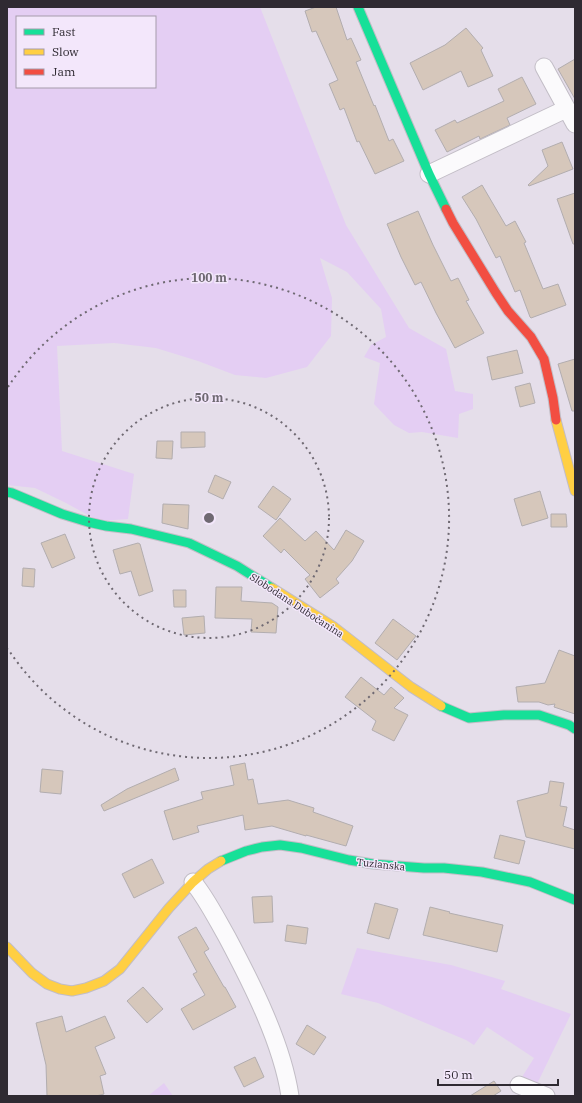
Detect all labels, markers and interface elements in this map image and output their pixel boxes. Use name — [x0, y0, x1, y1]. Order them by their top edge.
legend — [16, 16, 156, 88]
text: Fast — [52, 24, 76, 39]
text: Slow — [52, 44, 79, 59]
text: Jam — [52, 64, 76, 79]
text: 100 m — [191, 270, 227, 285]
text: 50 m — [195, 390, 224, 405]
centre of rings — [202, 511, 216, 525]
street label: Slobodana Dubočanina — [247, 570, 346, 641]
street label: Tuzlanska — [356, 855, 406, 874]
scale bar — [438, 1061, 558, 1087]
text: 50 m — [444, 1067, 473, 1082]

